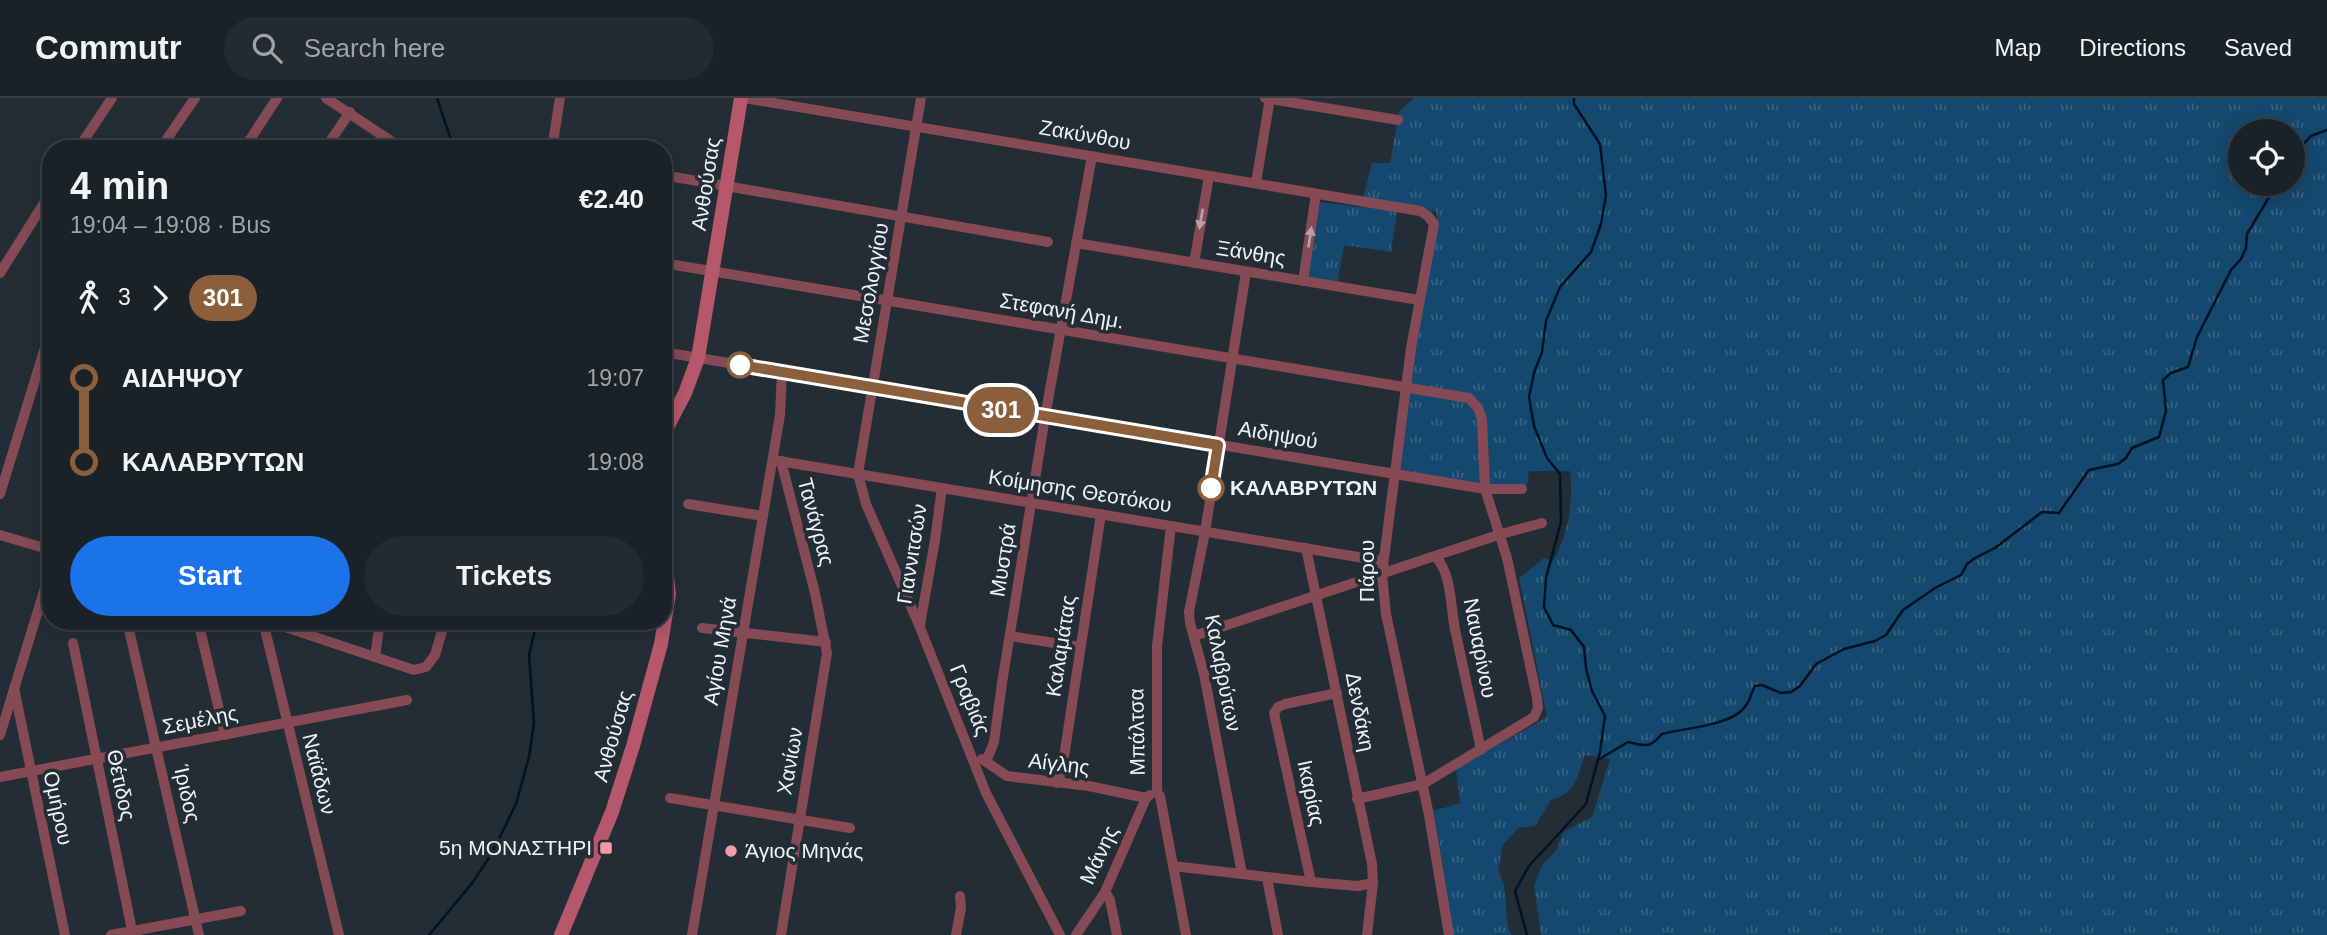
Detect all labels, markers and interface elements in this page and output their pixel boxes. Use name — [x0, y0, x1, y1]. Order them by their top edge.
search box — [224, 17, 714, 80]
text: Commutr — [35, 29, 182, 66]
icon: search — [248, 29, 286, 67]
text: Search here — [304, 33, 445, 63]
text: Map — [1995, 34, 2041, 61]
text: Directions — [2079, 34, 2186, 61]
text: Saved — [2224, 34, 2292, 61]
street label: Ζακύνθου — [1038, 115, 1133, 154]
map controls — [2228, 119, 2305, 196]
button: locate — [2228, 119, 2305, 196]
street label: Ανθούσας — [687, 136, 724, 232]
text: 4 min — [70, 165, 169, 207]
text: €2.40 — [579, 184, 644, 214]
one-way arrow — [1195, 208, 1206, 230]
text: 19:04 – 19:08 · Bus — [70, 212, 271, 238]
street label: Μεσολογγίου — [849, 221, 892, 345]
one-way arrow — [1305, 226, 1316, 248]
street label: Ξάνθης — [1215, 236, 1287, 269]
icon: walk — [70, 279, 108, 317]
icon: forward — [141, 279, 179, 317]
text: 3 — [118, 284, 131, 310]
text: 301 — [203, 284, 243, 311]
street label: Στεφανή Δημ. — [998, 288, 1126, 333]
unlabelled marker — [727, 352, 753, 378]
text: ΑΙΔΗΨΟΥ — [122, 363, 243, 393]
text: 19:07 — [586, 365, 644, 391]
line badge: 301 — [961, 387, 1041, 433]
text: 301 — [981, 396, 1021, 423]
street label: Αιδηψού — [1237, 416, 1320, 453]
text: ΚΑΛΑΒΡΥΤΩΝ — [122, 447, 304, 477]
text: 19:08 — [586, 449, 644, 475]
street label: Κοίμησης Θεοτόκου — [987, 465, 1173, 516]
street label: Τανάγρας — [794, 475, 839, 568]
marker: ΚΑΛΑΒΡΥΤΩΝ — [1198, 475, 1224, 501]
place label: ΚΑΛΑΒΡΥΤΩΝ — [1230, 476, 1377, 499]
street label: Γιαννιτσών — [892, 502, 931, 606]
street label: Μυστρά — [985, 521, 1020, 598]
button: Start — [70, 536, 350, 616]
button: Tickets — [364, 536, 644, 616]
street label: Πάρου — [1355, 540, 1378, 602]
street label: Καλαμάτας — [1041, 593, 1080, 698]
street label: Αγίου Μηνά — [699, 595, 740, 707]
street label: Ναυαρίνου — [1460, 596, 1501, 700]
street label: Καλαβρύτων — [1201, 612, 1246, 733]
street label: Γραβιάς — [946, 661, 995, 739]
street label: Δενδάκη — [1342, 670, 1379, 753]
street label: Ανθούσας — [588, 687, 637, 784]
street label: Μπάλτσα — [1124, 688, 1149, 776]
street label: Σεμέλης — [160, 701, 239, 738]
street label: Χανίων — [772, 725, 807, 797]
street label: Ναϊάδων — [298, 731, 341, 817]
street label: Θέτιδος — [103, 747, 140, 823]
street label: Αίγλης — [1027, 748, 1091, 779]
street label: Ικαρίας — [1293, 758, 1330, 828]
street label: Ίριδος — [170, 762, 205, 825]
street label: Ομήρου — [39, 769, 78, 847]
street label: Μάνης — [1075, 822, 1122, 888]
place label: 5η ΜΟΝΑΣΤΗΡΙ — [439, 836, 592, 859]
place label: Άγιος Μηνάς — [745, 839, 863, 862]
marker: 5η ΜΟΝΑΣΤΗΡΙ — [598, 840, 614, 856]
marker: Άγιος Μηνάς — [723, 843, 739, 859]

